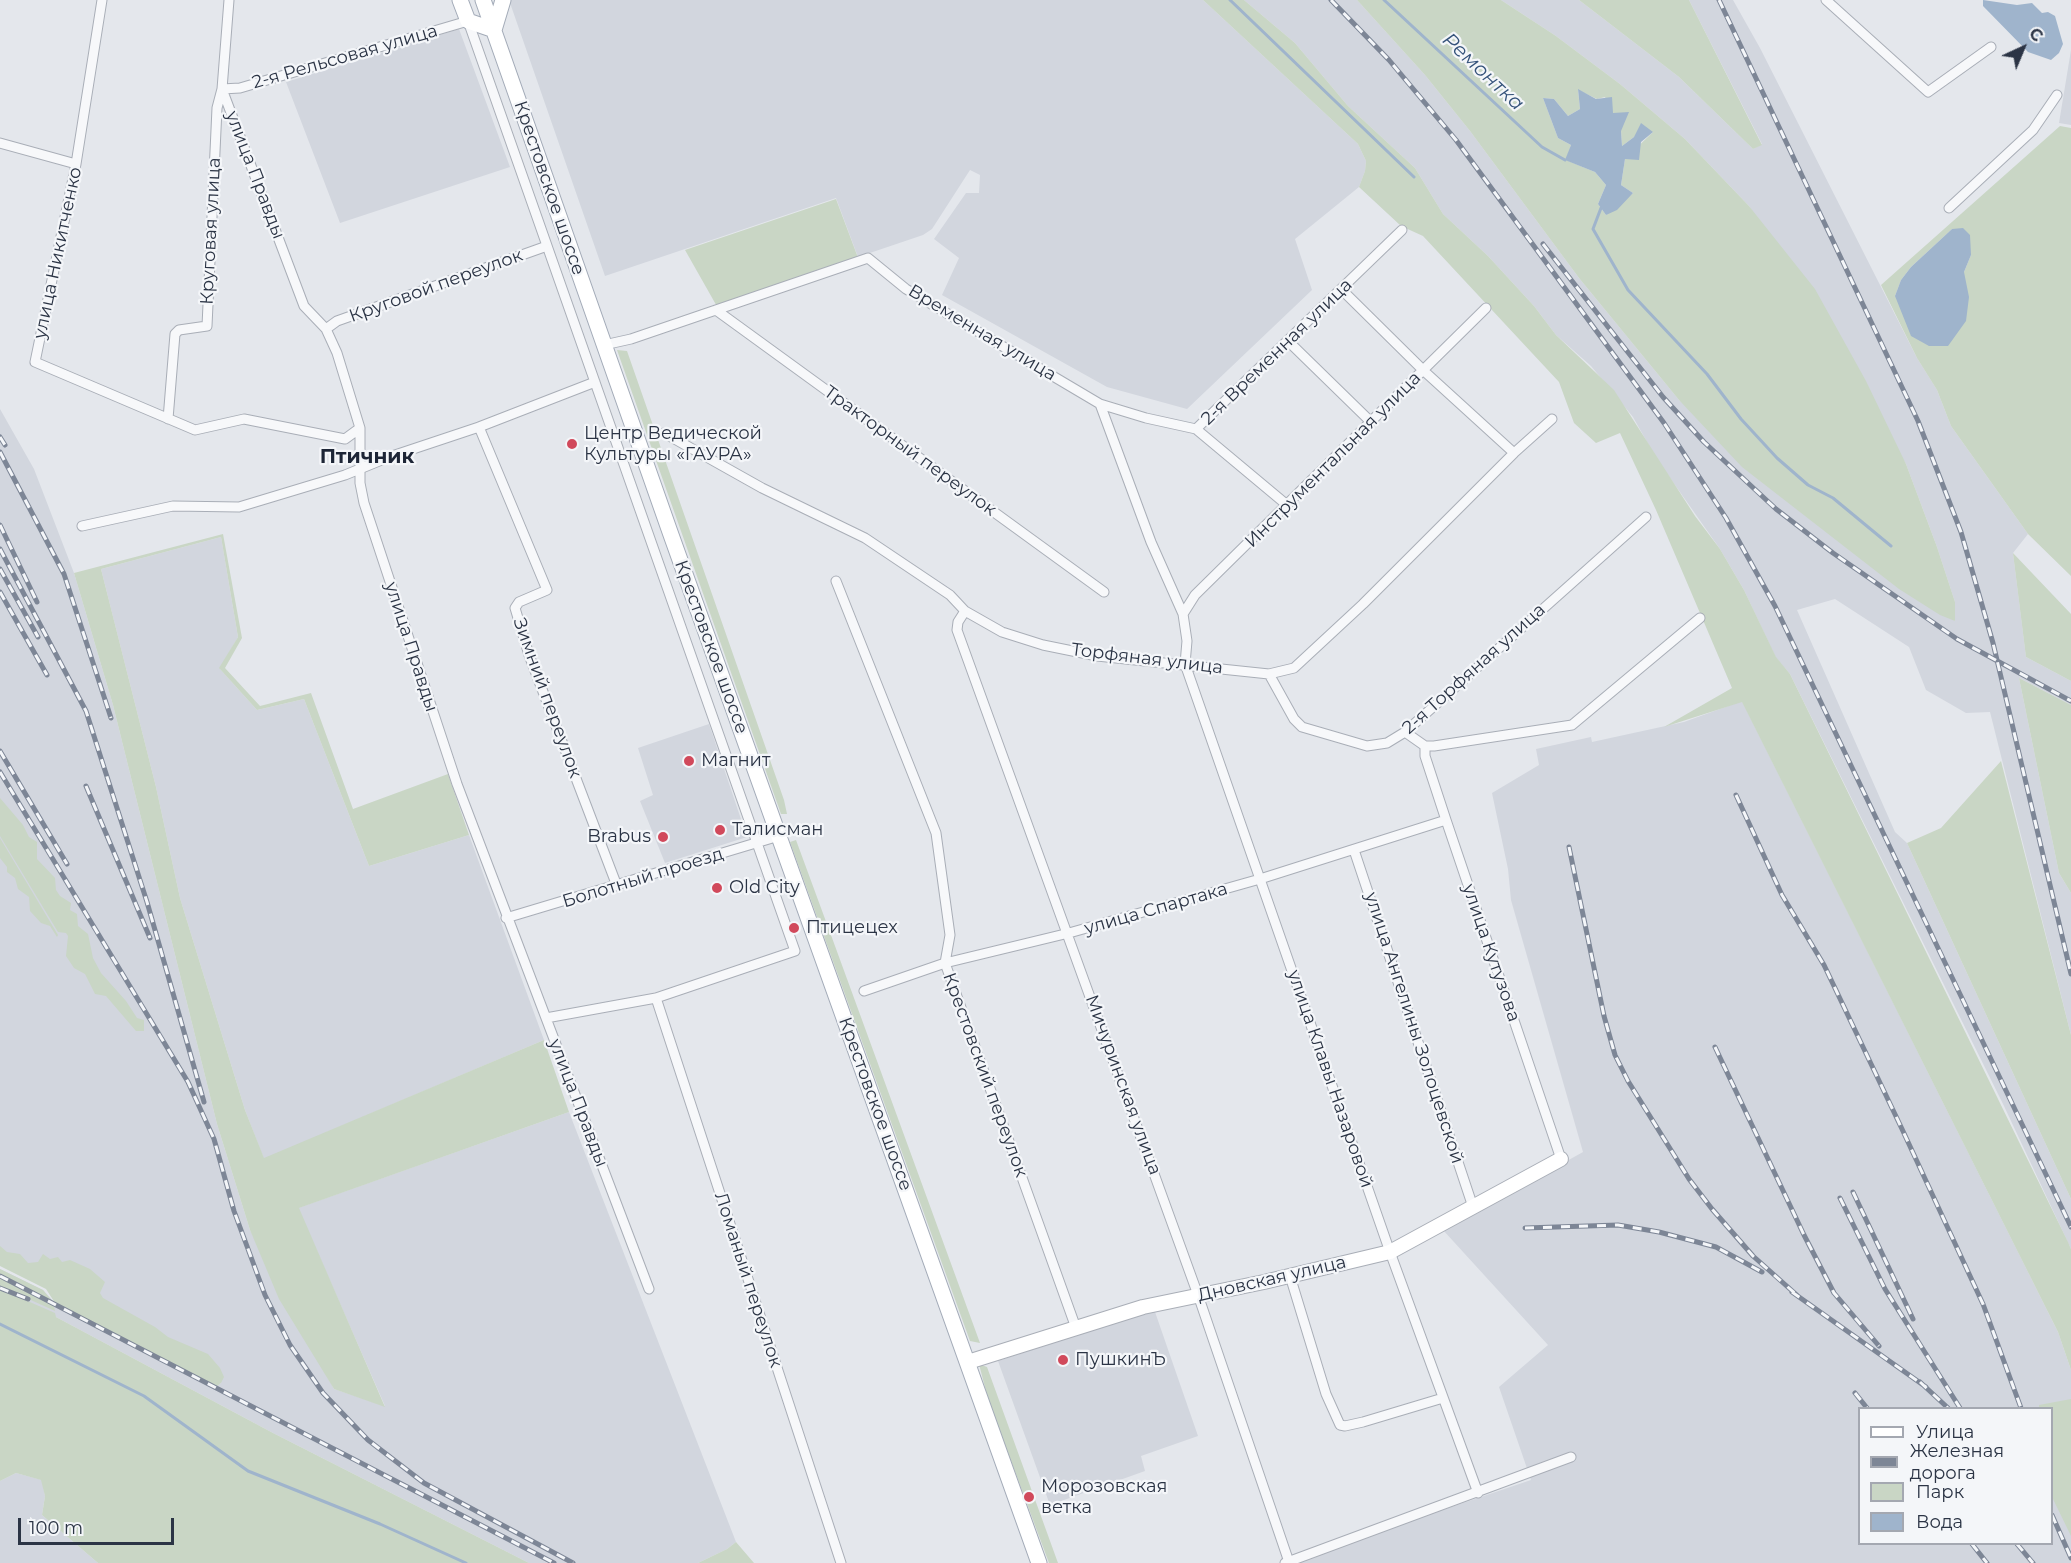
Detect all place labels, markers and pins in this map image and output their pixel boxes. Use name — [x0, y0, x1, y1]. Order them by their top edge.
place label: Центр Ведической Культуры «ГАУРА» — [584, 423, 762, 466]
marker: Центр Ведической Культуры «ГАУРА» — [565, 437, 579, 451]
place label: Магнит — [701, 750, 770, 772]
marker: Магнит — [682, 754, 696, 768]
place label: Талисман — [732, 819, 823, 841]
marker: Талисман — [713, 823, 727, 837]
place label: Brabus — [587, 826, 651, 848]
marker: Brabus — [656, 830, 670, 844]
place label: Old City — [729, 877, 800, 899]
marker: Old City — [710, 881, 724, 895]
place label: Птицецех — [806, 917, 898, 939]
marker: Птицецех — [787, 921, 801, 935]
place label: ПушкинЪ — [1075, 1349, 1166, 1371]
marker: ПушкинЪ — [1056, 1353, 1070, 1367]
place label: Морозовская ветка — [1041, 1476, 1167, 1518]
marker: Морозовская ветка — [1022, 1490, 1036, 1504]

